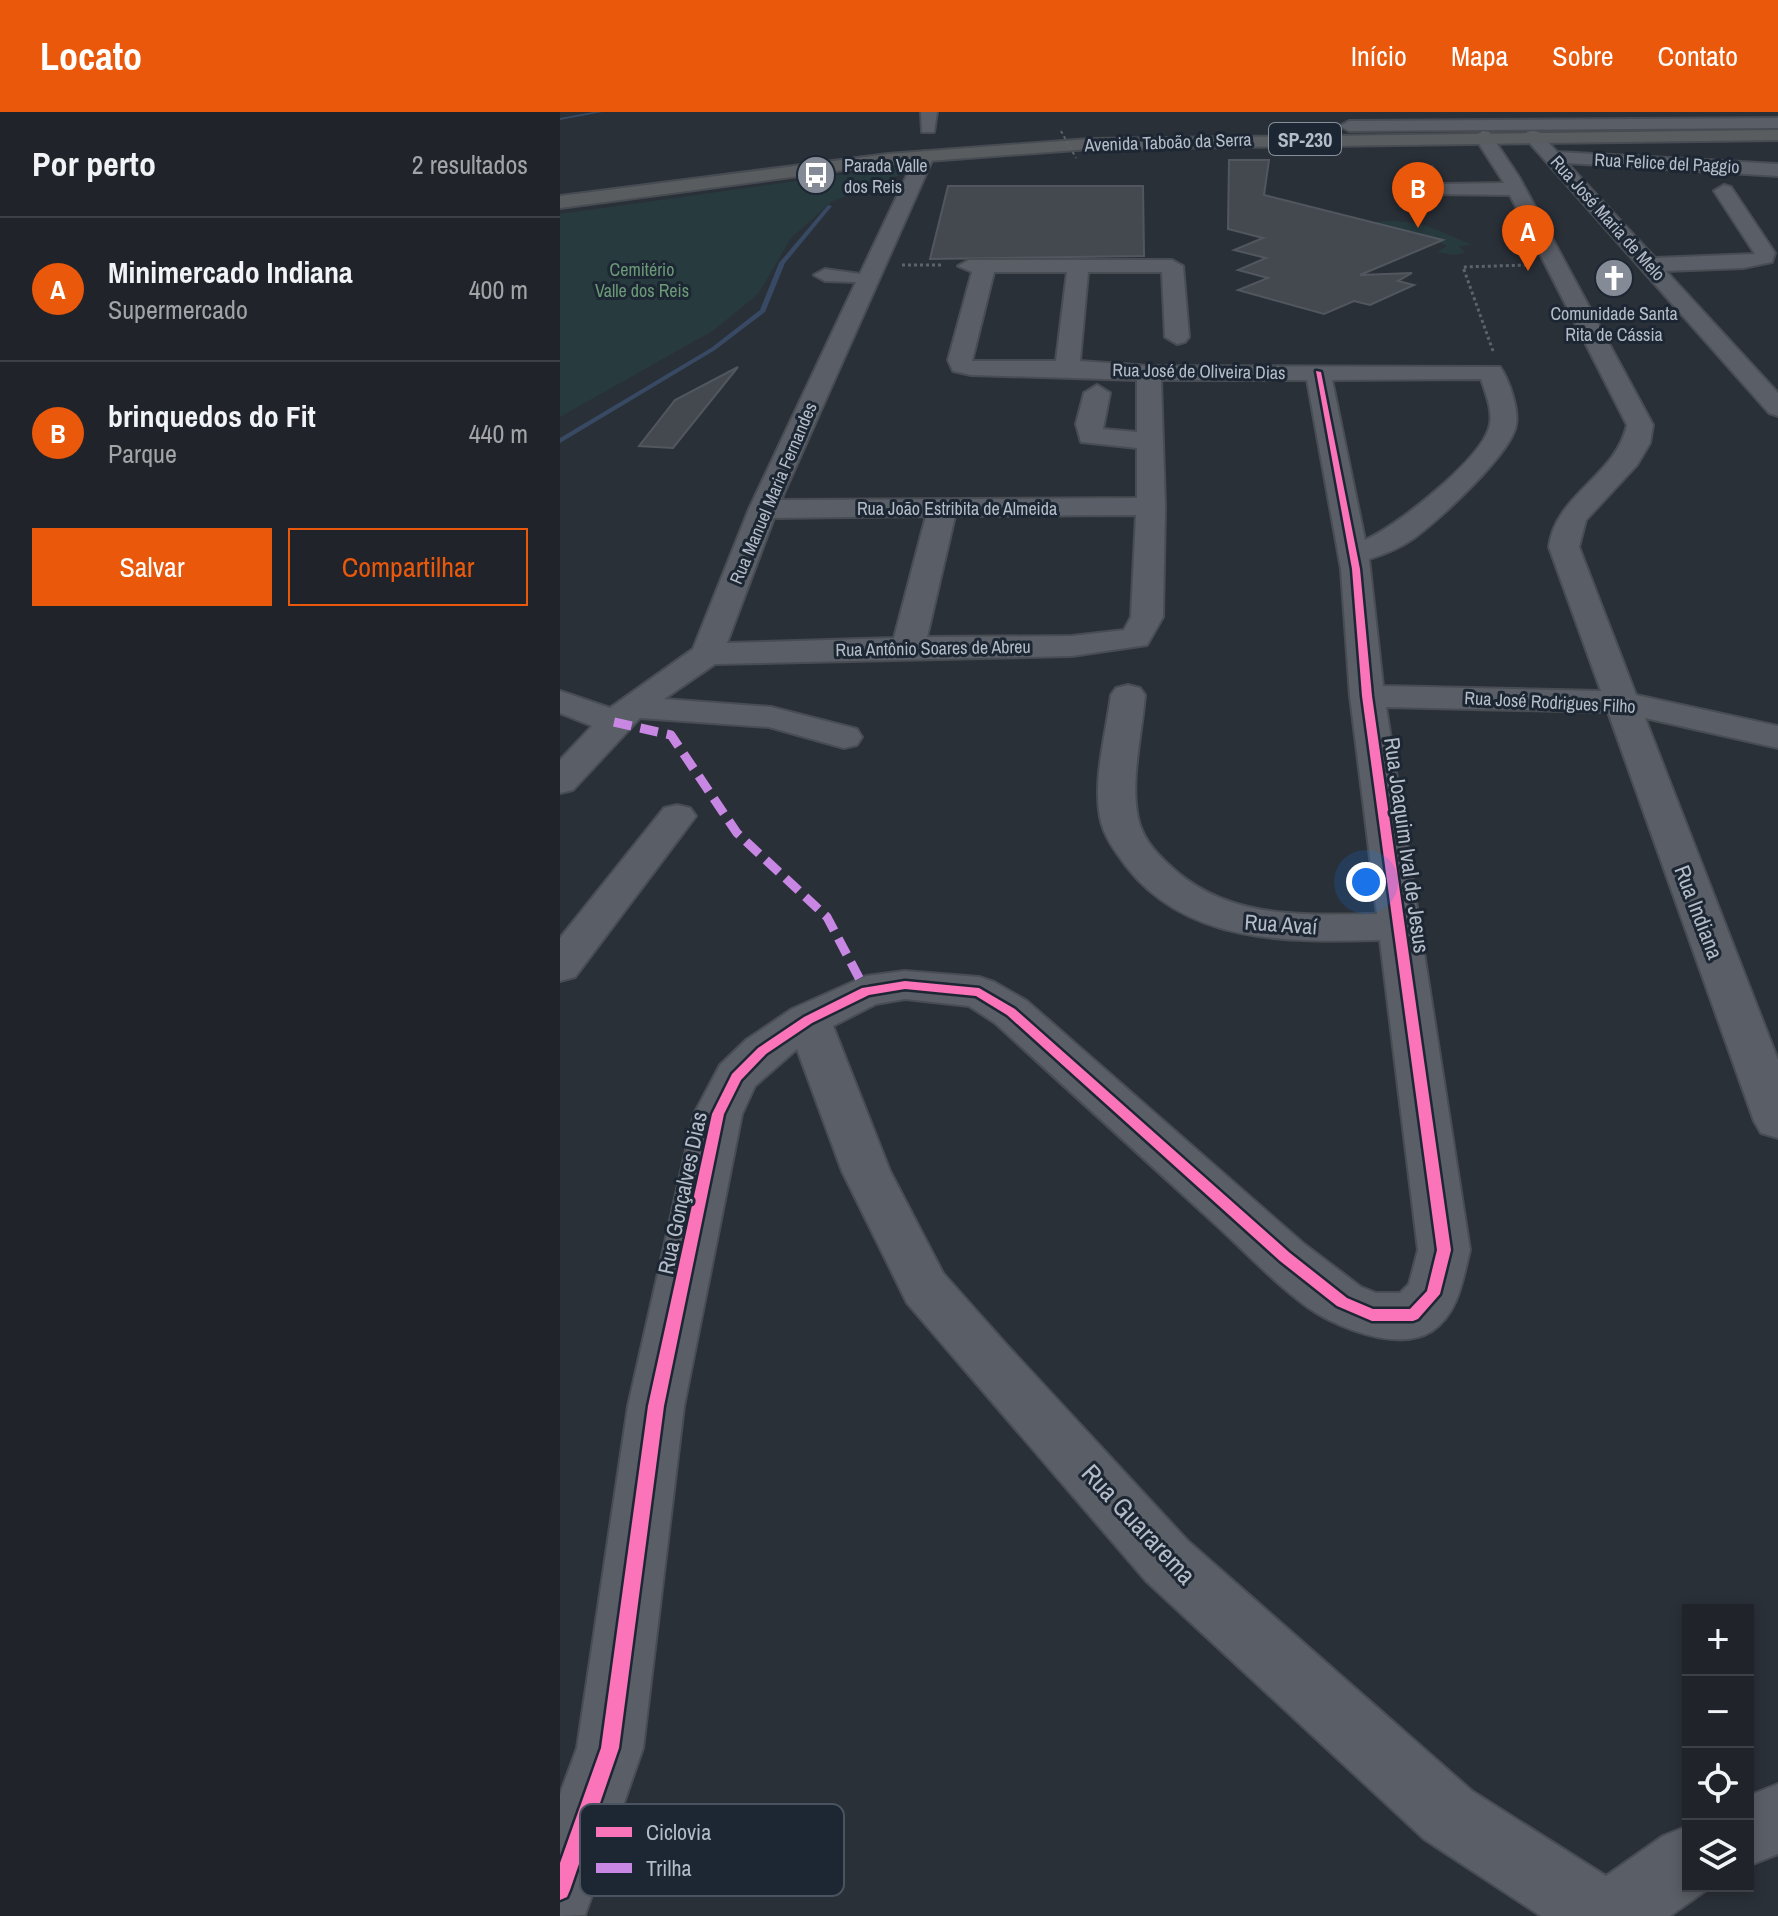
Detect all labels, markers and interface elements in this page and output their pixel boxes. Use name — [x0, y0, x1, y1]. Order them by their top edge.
text: Locato — [40, 31, 142, 82]
text: Início — [1351, 37, 1407, 75]
text: Mapa — [1451, 37, 1508, 75]
text: Sobre — [1552, 37, 1614, 75]
text: Contato — [1658, 37, 1738, 75]
road number: SP-230 — [1269, 123, 1341, 155]
street label: Avenida Taboão da Serra — [1083, 127, 1252, 157]
text: Por perto — [32, 141, 156, 187]
text: 2 resultados — [412, 147, 528, 182]
street label: Rua Felice del Paggio — [1594, 147, 1740, 179]
street label: Rua José Maria de Melo — [1545, 150, 1671, 286]
place label: Parada Valle dos Reis — [844, 153, 927, 199]
bus stop icon: Parada Valle dos Reis — [795, 154, 837, 196]
pin: B — [1392, 162, 1444, 228]
pin: A — [1502, 205, 1554, 271]
text: Minimercado Indiana — [108, 252, 353, 292]
park label: Cemitério Valle dos Reis — [595, 257, 689, 303]
church icon: Comunidade Santa Rita de Cássia — [1593, 257, 1635, 299]
text: A — [50, 272, 66, 307]
text: 400 m — [469, 272, 528, 307]
text: Supermercado — [108, 292, 248, 327]
place label: Comunidade Santa Rita de Cássia — [1550, 301, 1678, 347]
street label: Rua José de Oliveira Dias — [1112, 357, 1286, 385]
text: brinquedos do Fit — [108, 396, 316, 436]
street label: Rua Manuel Maria Fernandes — [723, 398, 823, 588]
text: B — [50, 416, 66, 451]
text: 440 m — [469, 416, 528, 451]
text: Parque — [108, 436, 177, 471]
street label: Rua João Estribita de Almeida — [857, 496, 1057, 521]
button: Salvar — [32, 528, 272, 606]
button: Compartilhar — [288, 528, 528, 606]
street label: Rua Antônio Soares de Abreu — [835, 634, 1031, 662]
street label: Rua José Rodrigues Filho — [1464, 685, 1636, 719]
street label: Rua Joaquim Ival de Jesus — [1377, 735, 1437, 955]
street label: Rua Indiana — [1667, 861, 1731, 963]
your location — [1346, 862, 1386, 902]
street label: Rua Avaí — [1244, 906, 1319, 942]
street label: Rua Gonçalves Dias — [650, 1109, 714, 1277]
street label: Rua Guararema — [1074, 1456, 1204, 1592]
map controls — [1682, 1604, 1754, 1892]
button: + — [1682, 1604, 1754, 1676]
button: − — [1682, 1676, 1754, 1748]
button: locate — [1682, 1748, 1754, 1820]
legend — [580, 1804, 844, 1896]
text: Ciclovia — [646, 1817, 711, 1847]
button: layers — [1682, 1820, 1754, 1892]
text: Trilha — [646, 1853, 691, 1883]

